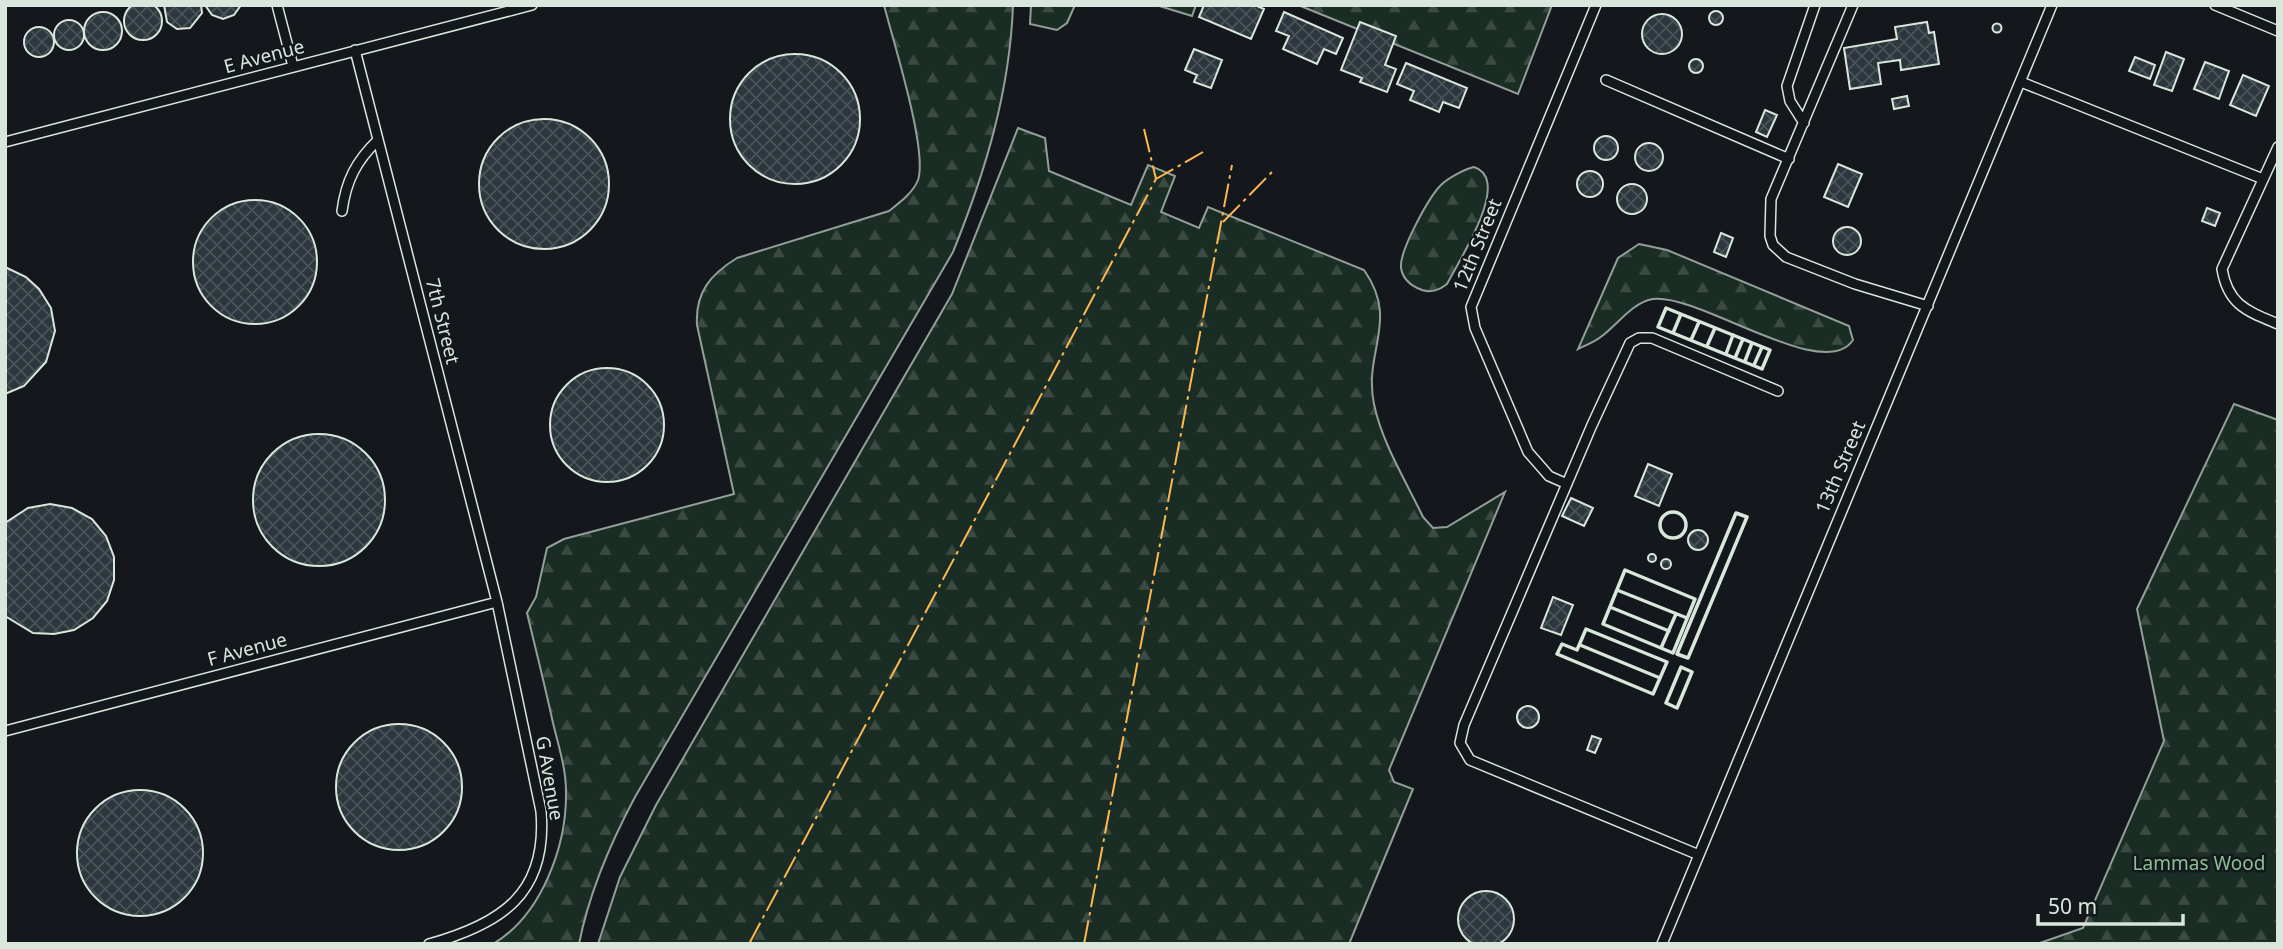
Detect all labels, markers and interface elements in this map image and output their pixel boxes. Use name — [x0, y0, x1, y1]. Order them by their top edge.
street label: E Avenue — [221, 33, 307, 79]
street label: 12th Street — [1447, 194, 1508, 295]
street label: 7th Street — [420, 275, 466, 367]
street label: 13th Street — [1809, 417, 1871, 517]
street label: F Avenue — [204, 626, 290, 672]
street label: G Avenue — [530, 734, 570, 822]
park label: Lammas Wood — [2133, 850, 2265, 876]
scale bar — [2038, 883, 2183, 927]
text: 50 m — [2048, 892, 2097, 920]

